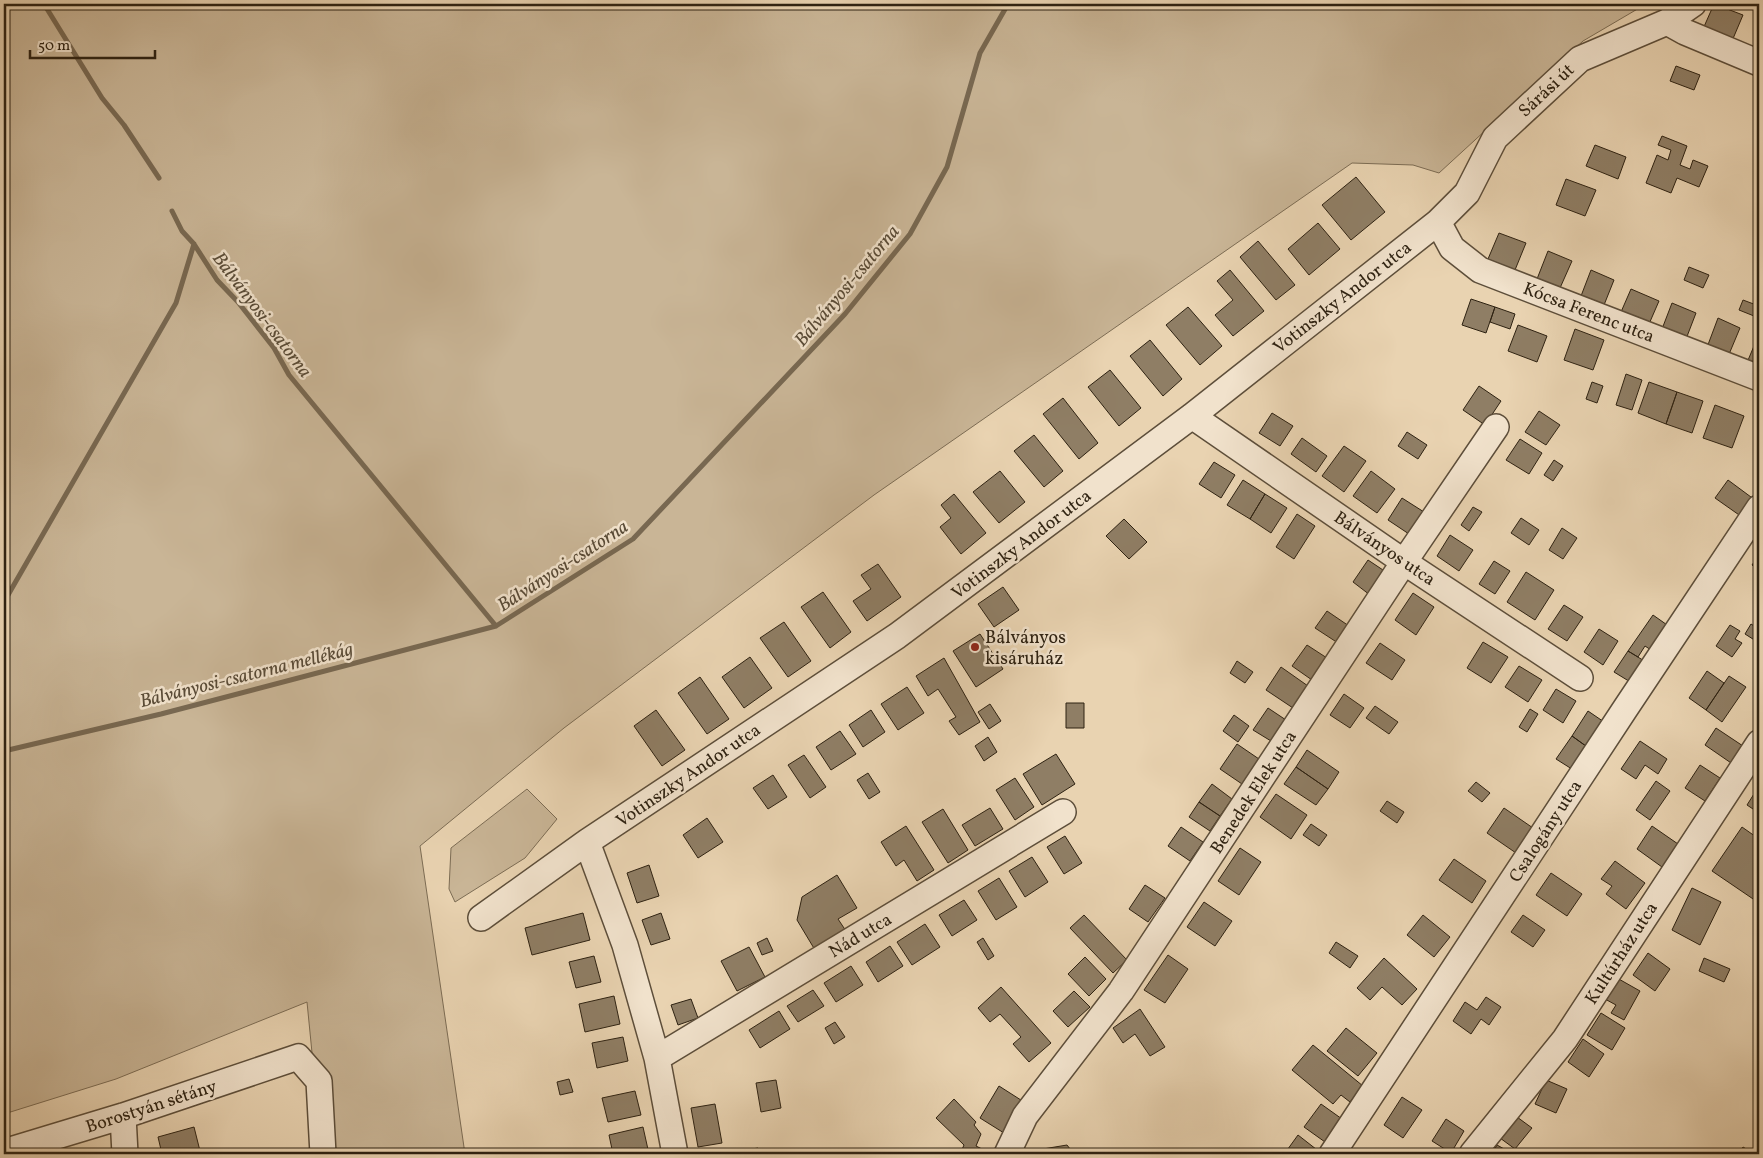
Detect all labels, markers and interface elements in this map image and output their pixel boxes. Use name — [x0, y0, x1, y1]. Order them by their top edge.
scale bar — [30, 28, 155, 60]
text: 50 m — [38, 36, 70, 57]
street label: Sárási út — [1513, 59, 1581, 124]
water label: Bálványosi-csatorna — [789, 220, 906, 353]
street label: Votinszky Andor utca — [1268, 236, 1417, 360]
water label: Bálványosi-csatorna — [206, 247, 317, 383]
street label: Kócsa Ferenc utca — [1519, 277, 1658, 350]
street label: Votinszky Andor utca — [947, 484, 1097, 606]
street label: Bálványos utca — [1328, 506, 1440, 593]
water label: Bálványosi-csatorna — [493, 515, 634, 619]
place label: Bálványos kisáruház — [985, 626, 1066, 672]
water label: Bálványosi-csatorna mellékág — [137, 637, 356, 715]
marker: Bálványos kisáruház — [969, 641, 981, 653]
street label: Votinszky Andor utca — [612, 718, 766, 834]
street label: Benedek Elek utca — [1205, 726, 1304, 859]
street label: Csalogány utca — [1504, 776, 1589, 888]
street label: Kultúrház utca — [1580, 898, 1665, 1010]
street label: Nád utca — [825, 908, 897, 965]
street label: Borostyán sétány — [83, 1074, 220, 1140]

